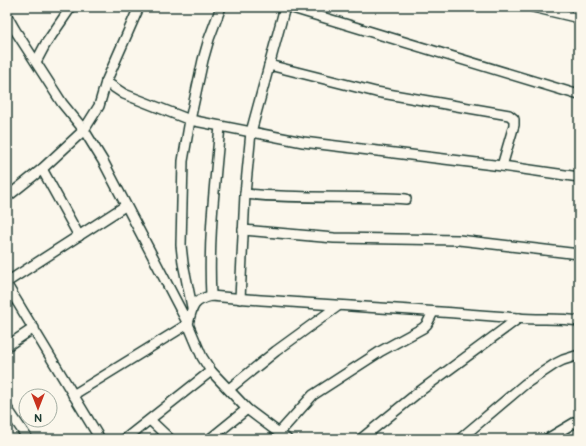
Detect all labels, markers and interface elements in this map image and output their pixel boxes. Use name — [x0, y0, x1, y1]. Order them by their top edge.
north arrow — [18, 388, 58, 428]
text: N — [34, 411, 42, 424]

